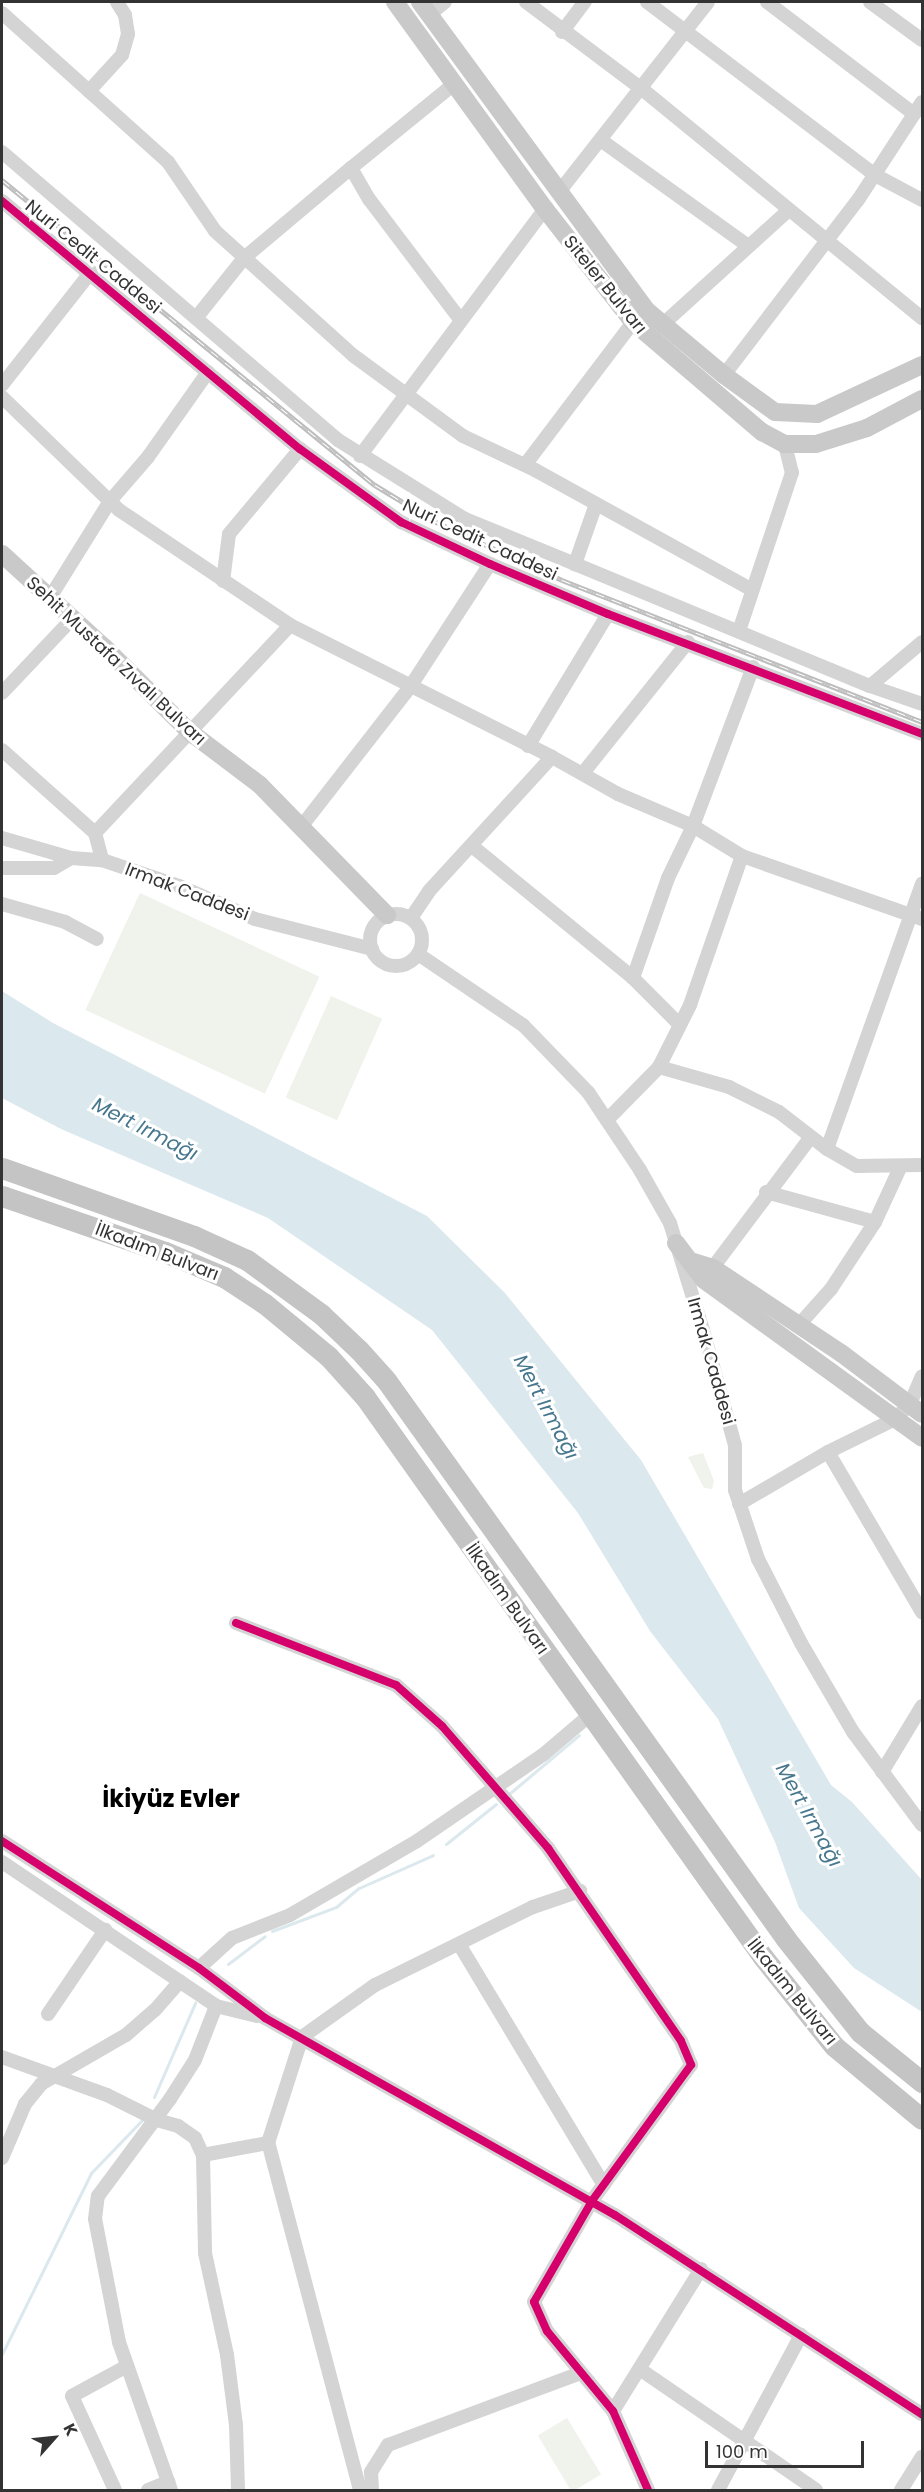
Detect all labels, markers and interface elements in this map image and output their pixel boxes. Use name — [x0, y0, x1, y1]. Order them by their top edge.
street label: Nuri Cedit Caddesi — [21, 196, 165, 318]
street label: Siteler Bulvarı — [559, 231, 651, 339]
street label: Nuri Cedit Caddesi — [399, 495, 561, 585]
street label: Sehit Mustafa Zıvalı Bulvarı — [22, 572, 210, 750]
street label: Irmak Caddesi — [122, 858, 252, 926]
water label: Mert Irmağı — [88, 1092, 202, 1166]
street label: İlkadım Bulvarı — [92, 1219, 222, 1285]
street label: Irmak Caddesi — [683, 1295, 739, 1427]
water label: Mert Irmağı — [508, 1350, 584, 1464]
street label: İlkadım Bulvarı — [461, 1539, 553, 1659]
water label: Mert Irmağı — [771, 1759, 847, 1871]
district label: İkiyüz Evler — [102, 1785, 240, 1813]
street label: İlkadım Bulvarı — [743, 1934, 841, 2050]
north arrow — [24, 2408, 84, 2468]
text: K — [58, 2419, 83, 2440]
scale bar — [708, 2429, 867, 2467]
text: 100 m — [716, 2439, 768, 2464]

